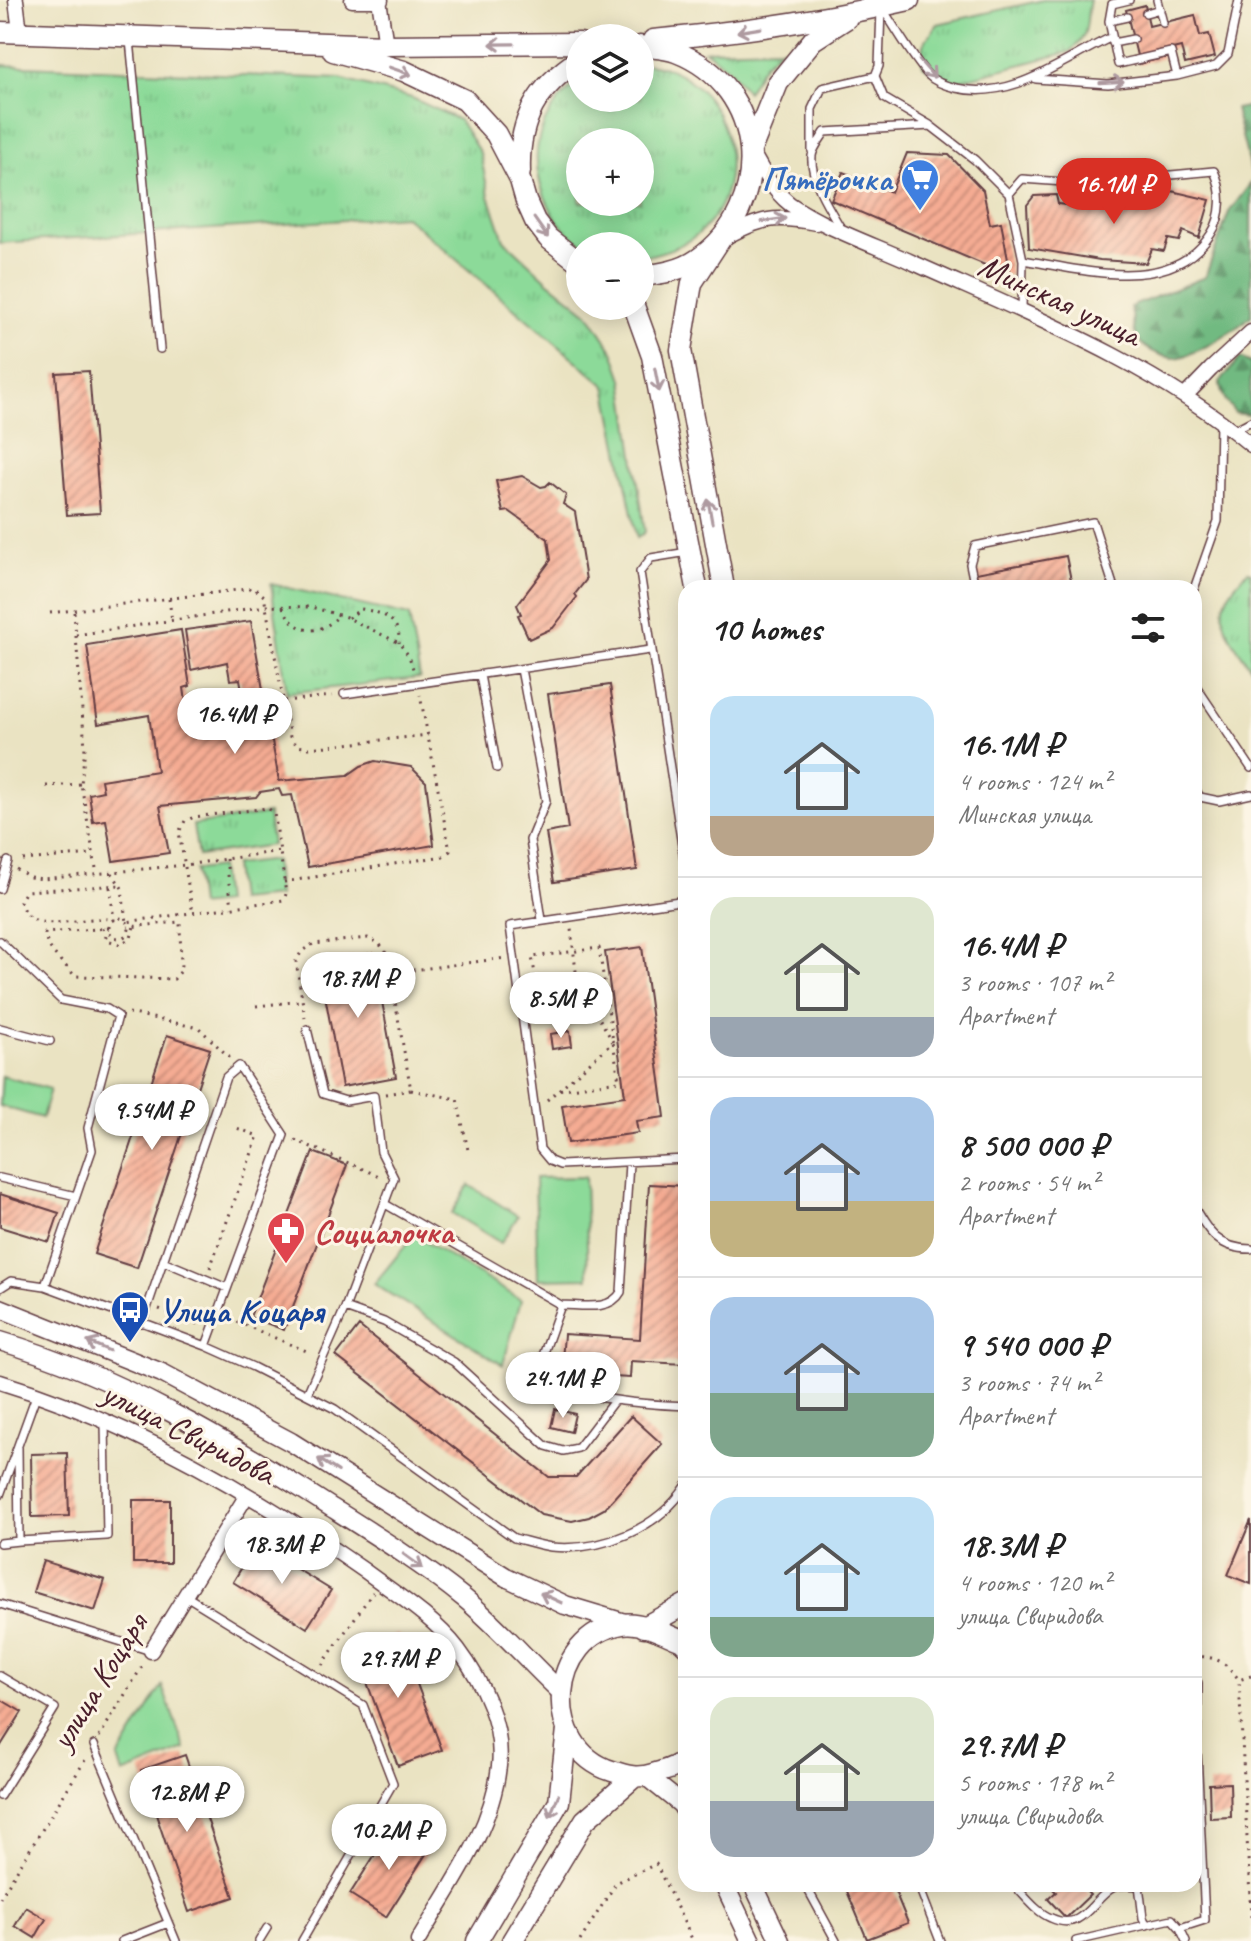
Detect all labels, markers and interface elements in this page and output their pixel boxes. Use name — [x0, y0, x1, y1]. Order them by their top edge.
map controls — [566, 24, 654, 320]
button: layers — [566, 24, 654, 112]
one-way arrow — [737, 24, 763, 39]
one-way arrow — [489, 36, 516, 52]
one-way arrow — [917, 59, 935, 80]
one-way arrow — [387, 64, 412, 79]
one-way arrow — [1098, 75, 1125, 90]
button: + — [566, 128, 654, 216]
place label: Пятёрочка — [762, 157, 894, 200]
supermarket icon: Пятёрочка — [899, 157, 941, 212]
pin: 16.1M ₽ — [1040, 158, 1188, 226]
text: 16.1M ₽ — [1074, 167, 1154, 200]
one-way arrow — [761, 212, 787, 227]
one-way arrow — [533, 216, 549, 238]
button: − — [566, 232, 654, 320]
street label: Минская улица — [972, 243, 1150, 357]
one-way arrow — [650, 367, 665, 392]
one-way arrow — [702, 499, 717, 524]
icon: filters — [1126, 606, 1170, 650]
text: 10 homes — [710, 607, 821, 650]
pin: 16.4M ₽ — [161, 688, 309, 756]
text: 16.4M ₽ — [195, 697, 275, 730]
text: 16.1M ₽ — [958, 722, 1062, 765]
icon: home — [774, 728, 870, 824]
text: 4 rooms · 124 m² — [958, 765, 1110, 798]
text: Минская улица — [958, 798, 1091, 831]
text: 16.4M ₽ — [958, 923, 1062, 966]
icon: home — [774, 929, 870, 1025]
pin: 18.7M ₽ — [284, 952, 432, 1020]
text: 18.7M ₽ — [319, 961, 397, 994]
text: 3 rooms · 107 m² — [958, 966, 1110, 999]
pin: 8.5M ₽ — [496, 972, 626, 1040]
text: 8.5M ₽ — [528, 981, 594, 1014]
text: Apartment — [958, 999, 1054, 1032]
pin: 9.54M ₽ — [78, 1084, 226, 1152]
text: 9.54M ₽ — [113, 1093, 191, 1126]
text: 8 500 000 ₽ — [958, 1123, 1107, 1166]
icon: home — [774, 1129, 870, 1225]
text: 2 rooms · 54 m² — [958, 1166, 1099, 1199]
text: Apartment — [958, 1199, 1054, 1232]
pharmacy icon: Социалочка — [265, 1210, 307, 1265]
place label: Социалочка — [314, 1210, 455, 1253]
bus stop icon: Улица Коцаря — [109, 1289, 151, 1344]
place label: Улица Коцаря — [158, 1289, 326, 1332]
text: 9 540 000 ₽ — [958, 1323, 1106, 1366]
icon: home — [774, 1329, 870, 1425]
one-way arrow — [86, 1338, 111, 1352]
pin: 24.1M ₽ — [489, 1352, 637, 1420]
text: 24.1M ₽ — [524, 1361, 602, 1394]
text: 3 rooms · 74 m² — [958, 1366, 1099, 1399]
street label: улица Свиридова — [93, 1370, 284, 1495]
text: Apartment — [958, 1399, 1054, 1432]
one-way arrow — [317, 1457, 340, 1473]
pin: 18.3M ₽ — [208, 1518, 356, 1586]
text: 18.3M ₽ — [958, 1523, 1061, 1566]
text: 18.3M ₽ — [243, 1527, 321, 1560]
icon: home — [774, 1529, 870, 1625]
one-way arrow — [402, 1553, 424, 1569]
text: 4 rooms · 120 m² — [958, 1566, 1110, 1599]
one-way arrow — [539, 1590, 564, 1605]
text: улица Свиридова — [958, 1599, 1102, 1632]
street label: улица Коцаря — [39, 1603, 158, 1759]
pin: 29.7M ₽ — [324, 1632, 472, 1700]
text: 29.7M ₽ — [359, 1641, 437, 1674]
text: 29.7M ₽ — [958, 1723, 1061, 1766]
icon: home — [774, 1729, 870, 1825]
pin: 12.8M ₽ — [113, 1766, 261, 1834]
text: 5 rooms · 178 m² — [958, 1766, 1110, 1799]
text: 12.8M ₽ — [148, 1775, 226, 1808]
one-way arrow — [546, 1793, 561, 1817]
text: улица Свиридова — [958, 1799, 1102, 1832]
pin: 10.2M ₽ — [315, 1804, 463, 1872]
text: 10.2M ₽ — [350, 1813, 428, 1846]

